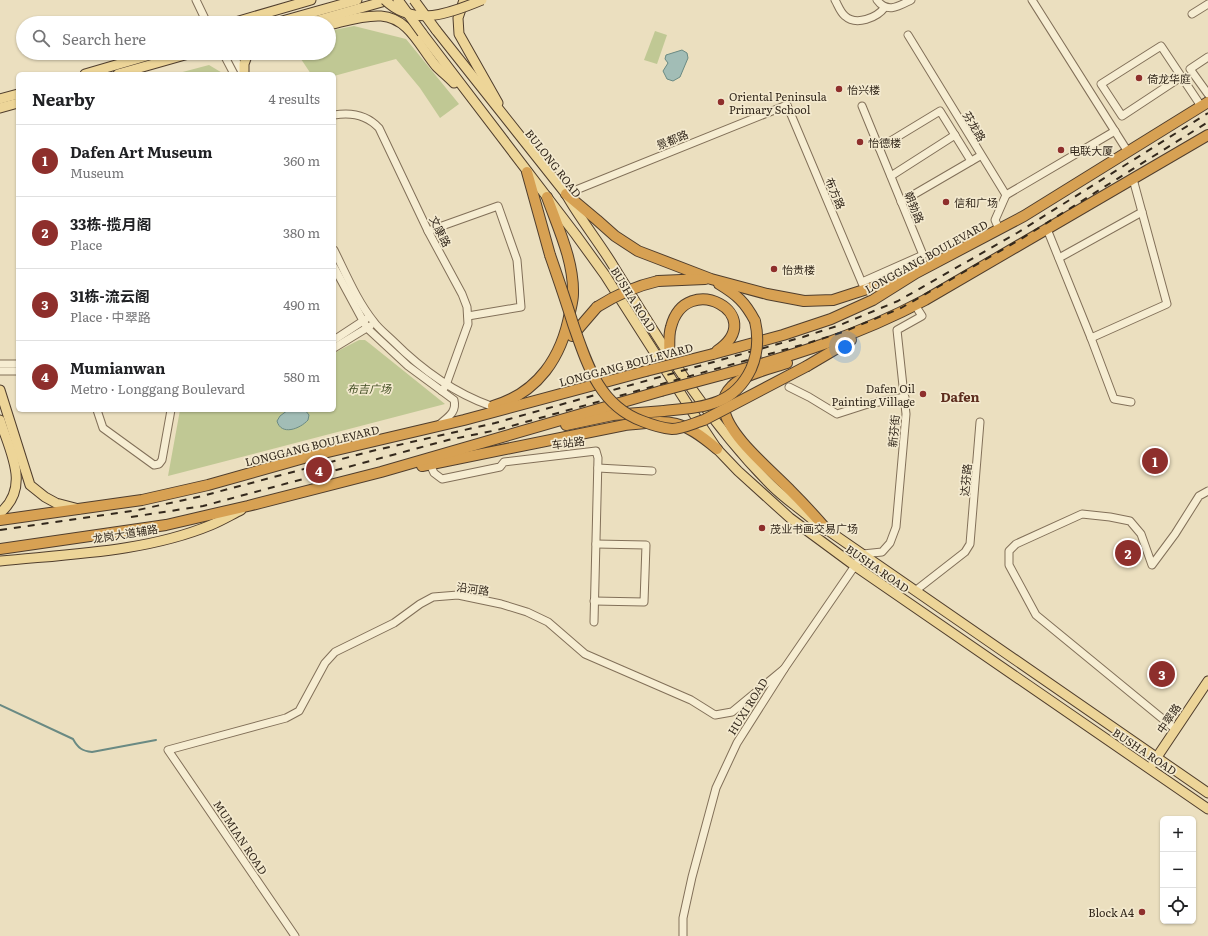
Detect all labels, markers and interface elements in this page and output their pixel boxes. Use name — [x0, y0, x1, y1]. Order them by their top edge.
search box — [16, 16, 336, 60]
icon: search — [30, 27, 52, 49]
text: Search here — [62, 27, 146, 50]
place label: 倚龙华庭 — [1147, 70, 1191, 86]
marker: 倚龙华庭 — [1134, 73, 1144, 83]
place label: 怡兴楼 — [847, 81, 880, 97]
marker: 怡兴楼 — [834, 84, 844, 94]
text: Nearby — [32, 86, 95, 111]
place label: Oriental Peninsula Primary School — [729, 88, 827, 117]
text: 4 results — [269, 89, 320, 108]
marker: Oriental Peninsula Primary School — [716, 97, 726, 107]
street label: 芬龙路 — [960, 108, 990, 144]
street label: BULONG ROAD — [522, 125, 586, 201]
street label: 景都路 — [654, 125, 690, 153]
place label: 怡德楼 — [868, 134, 901, 150]
marker: 怡德楼 — [855, 137, 865, 147]
text: Dafen Art Museum — [70, 140, 212, 163]
place label: 电联大厦 — [1069, 142, 1113, 158]
marker: 电联大厦 — [1056, 145, 1066, 155]
text: 1 — [42, 151, 48, 170]
text: 360 m — [283, 151, 320, 170]
text: Museum — [70, 163, 124, 182]
street label: 布方路 — [822, 175, 850, 211]
street label: 朝勃路 — [901, 189, 929, 225]
place label: 信和广场 — [954, 194, 998, 210]
marker: 信和广场 — [941, 197, 951, 207]
text: 33栋-揽月阁 — [70, 212, 152, 235]
street label: 文康路 — [426, 213, 456, 249]
street label: LONGGANG BOULEVARD — [862, 216, 990, 296]
text: 2 — [42, 223, 48, 242]
text: 380 m — [283, 223, 320, 242]
text: Place — [70, 235, 102, 254]
place label: 怡贵楼 — [782, 261, 815, 277]
street label: BUSHA ROAD — [608, 263, 660, 335]
marker: 怡贵楼 — [769, 264, 779, 274]
text: 31栋-流云阁 — [70, 284, 150, 307]
text: 3 — [41, 295, 49, 314]
text: 490 m — [283, 295, 320, 314]
text: Place · 中翠路 — [70, 307, 151, 326]
your location — [835, 337, 855, 357]
street label: LONGGANG BOULEVARD — [557, 338, 695, 390]
text: Mumianwan — [70, 356, 165, 379]
text: 4 — [41, 367, 49, 386]
text: 580 m — [284, 367, 320, 386]
text: Metro · Longgang Boulevard — [70, 379, 245, 398]
park label: 布吉广场 — [347, 380, 392, 396]
place label: Dafen Oil Painting Village — [832, 380, 915, 409]
district label: Dafen — [940, 387, 980, 406]
marker: Dafen Oil Painting Village — [918, 389, 928, 399]
street label: 新芬街 — [884, 414, 902, 448]
street label: LONGGANG BOULEVARD — [243, 421, 381, 469]
street label: 车站路 — [551, 432, 585, 452]
pin: 1 — [1142, 446, 1168, 476]
pin: 4 — [306, 455, 332, 485]
street label: 达芬路 — [956, 463, 974, 497]
street label: 龙岗大道辅路 — [91, 520, 159, 546]
place label: 茂业书画交易广场 — [770, 520, 858, 536]
marker: 茂业书画交易广场 — [757, 523, 767, 533]
pin: 2 — [1115, 538, 1141, 568]
street label: BUSHA ROAD — [843, 540, 913, 596]
street label: 沿河路 — [456, 578, 490, 598]
pin: 3 — [1149, 659, 1175, 689]
street label: HUXI ROAD — [723, 674, 771, 738]
street label: 中翠路 — [1152, 700, 1184, 736]
street label: BUSHA ROAD — [1110, 724, 1180, 778]
street label: MUMIAN ROAD — [210, 797, 272, 877]
map controls — [1160, 816, 1196, 924]
button: + — [1160, 816, 1196, 852]
button: − — [1160, 852, 1196, 888]
button: locate — [1160, 888, 1196, 924]
place label: Block A4 — [1088, 904, 1134, 920]
marker: Block A4 — [1137, 907, 1147, 917]

